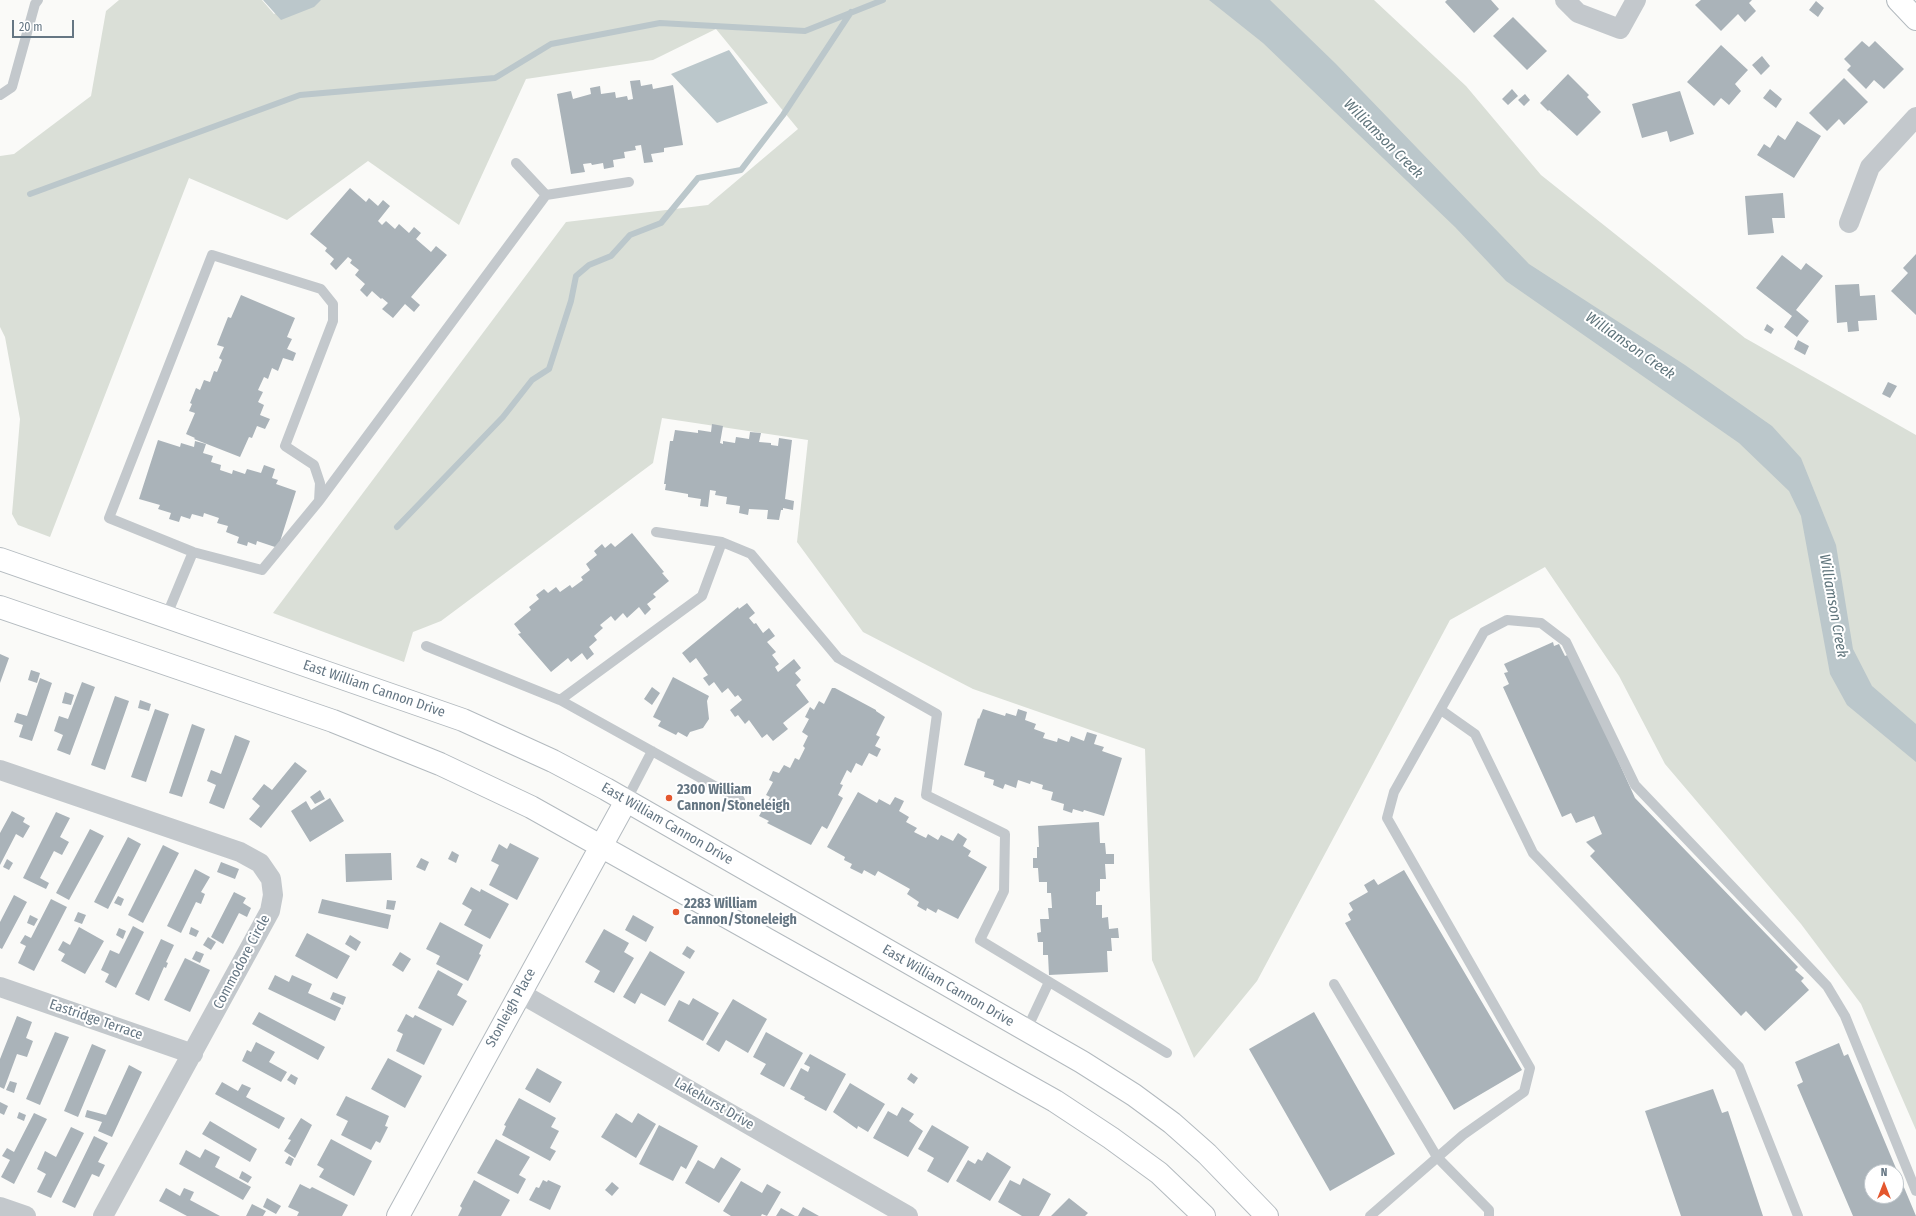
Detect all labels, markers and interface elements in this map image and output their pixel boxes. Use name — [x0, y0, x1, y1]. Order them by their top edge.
scale bar — [14, 12, 76, 38]
text: 20 m — [19, 20, 43, 34]
water label: Williamson Creek — [1340, 96, 1426, 182]
water label: Williamson Creek — [1582, 309, 1678, 383]
water label: Williamson Creek — [1815, 553, 1851, 659]
street label: East William Cannon Drive — [301, 657, 447, 721]
street label: East William Cannon Drive — [598, 779, 736, 869]
place label: 2300 William Cannon/Stoneleigh — [677, 782, 790, 814]
marker: 2300 William Cannon/Stoneleigh — [664, 793, 674, 803]
place label: 2283 William Cannon/Stoneleigh — [684, 896, 797, 928]
marker: 2283 William Cannon/Stoneleigh — [671, 907, 681, 917]
street label: Commodore Circle — [210, 912, 274, 1012]
street label: East William Cannon Drive — [879, 941, 1017, 1031]
street label: Stonleigh Place — [482, 966, 540, 1050]
street label: Eastridge Terrace — [47, 996, 145, 1044]
street label: Lakehurst Drive — [671, 1074, 757, 1134]
north arrow — [1864, 1164, 1904, 1204]
text: N — [1881, 1166, 1887, 1179]

